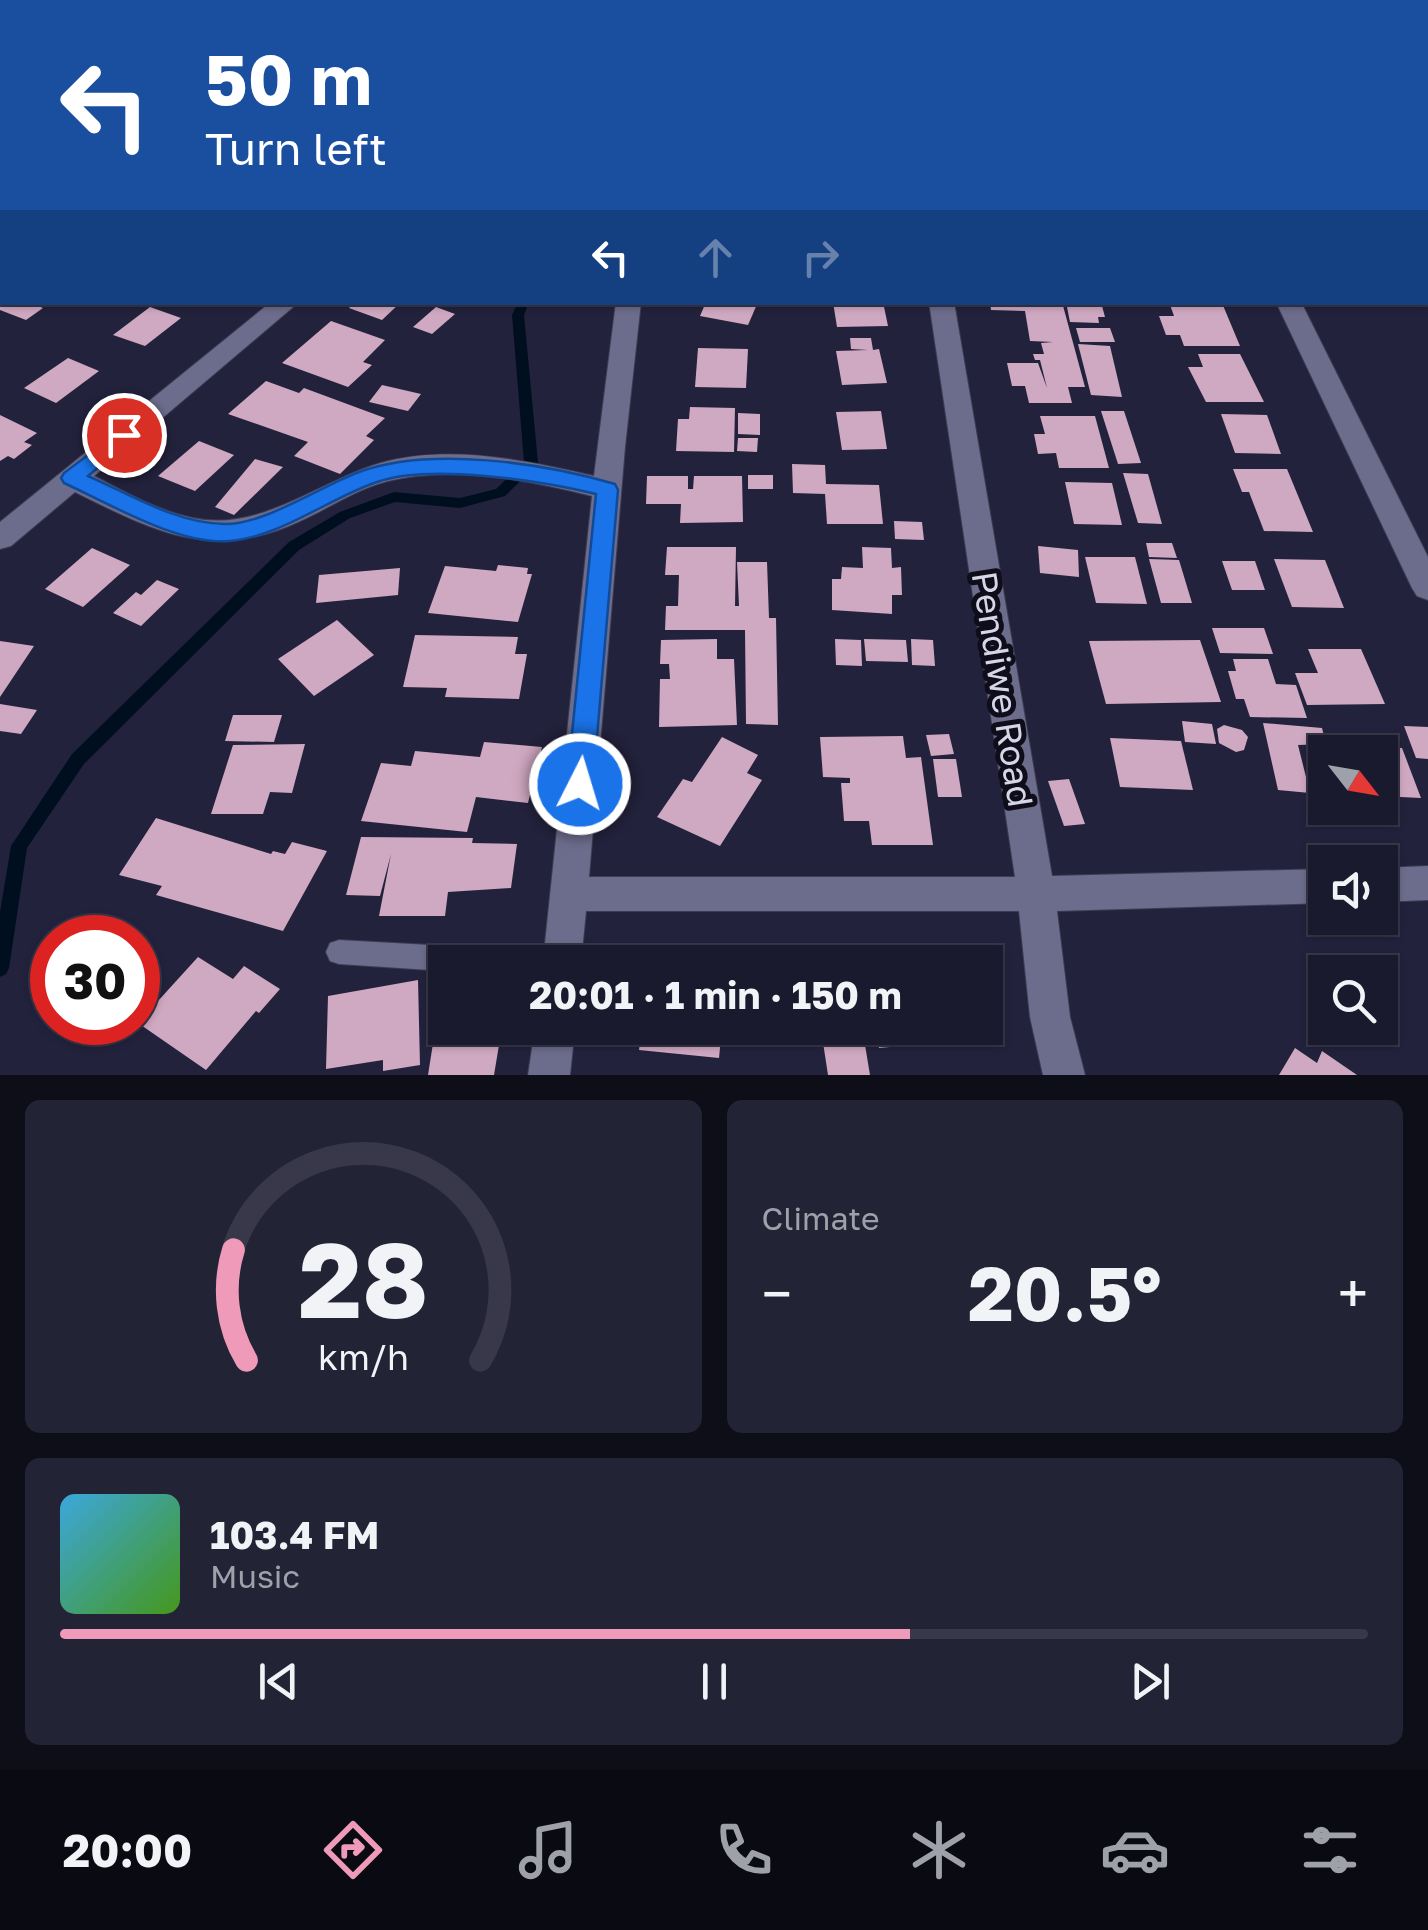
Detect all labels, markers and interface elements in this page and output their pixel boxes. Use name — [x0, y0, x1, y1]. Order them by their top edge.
text: 50 m — [205, 36, 372, 120]
icon: left — [40, 40, 170, 170]
text: Turn left — [205, 121, 387, 175]
icon: left — [583, 230, 638, 285]
icon: ahead — [688, 230, 743, 285]
icon: right — [793, 230, 848, 285]
pin — [82, 393, 167, 478]
icon: arrive — [97, 408, 152, 463]
street label: Pendiwe Road — [964, 568, 1042, 810]
position arrow — [528, 732, 632, 836]
north arrow — [1308, 735, 1398, 825]
map controls — [1308, 735, 1398, 1045]
button: sound — [1308, 845, 1398, 935]
speed limit sign: 30 — [30, 915, 160, 1045]
button: search — [1308, 955, 1398, 1045]
text: 20:01 · 1 min · 150 m — [529, 972, 902, 1017]
text: Climate — [762, 1199, 880, 1237]
text: 28 — [298, 1216, 428, 1341]
text: 20.5° — [968, 1247, 1162, 1338]
text: − — [762, 1260, 792, 1326]
text: + — [1338, 1260, 1368, 1326]
text: km/h — [318, 1335, 409, 1378]
text: 103.4 FM — [210, 1512, 379, 1557]
text: Music — [210, 1557, 300, 1595]
icon: previous — [251, 1654, 306, 1709]
icon: pause — [687, 1654, 742, 1709]
icon: next — [1123, 1654, 1178, 1709]
icon: directions — [318, 1815, 388, 1885]
icon: music — [513, 1815, 583, 1885]
icon: phone — [709, 1815, 779, 1885]
icon: climate — [904, 1815, 974, 1885]
icon: car — [1100, 1815, 1170, 1885]
icon: filters — [1295, 1815, 1365, 1885]
text: 20:00 — [63, 1823, 192, 1877]

